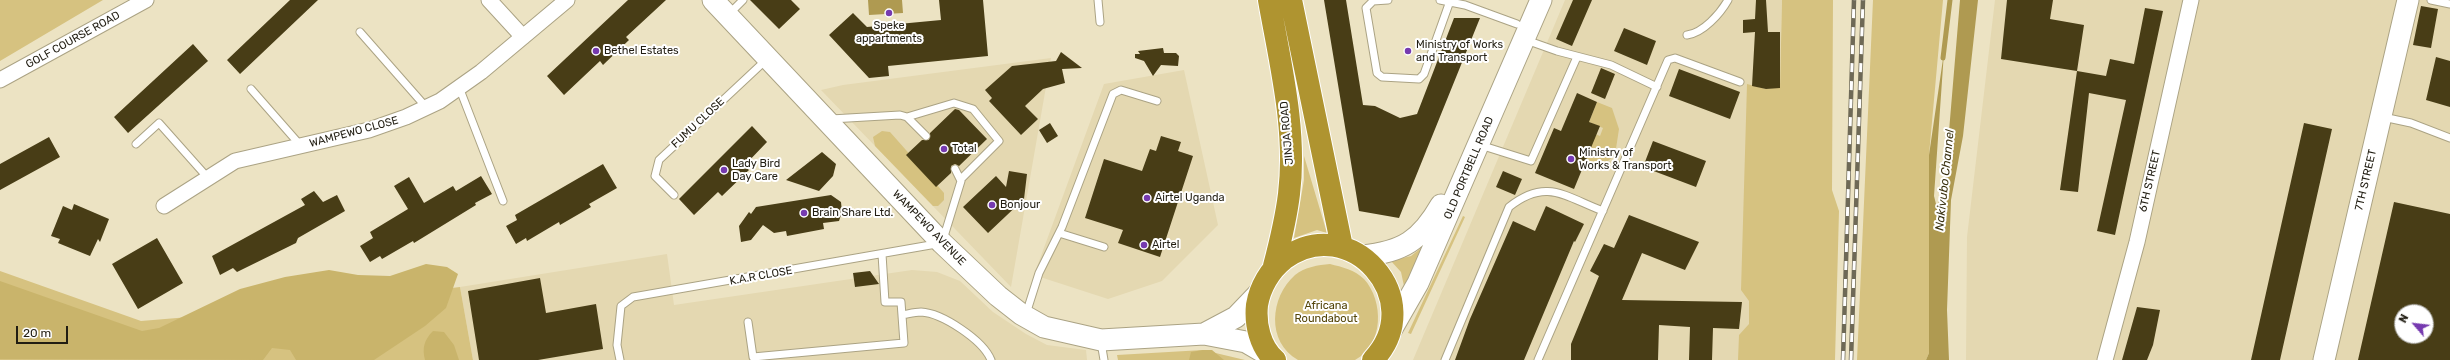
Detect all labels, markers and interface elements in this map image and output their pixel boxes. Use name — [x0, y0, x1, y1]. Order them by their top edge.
marker: Speke appartments — [884, 8, 894, 18]
street label: GOLF COURSE ROAD — [24, 9, 122, 71]
place label: Speke appartments — [856, 19, 922, 45]
place label: Ministry of Works and Transport — [1416, 38, 1503, 64]
place label: Bethel Estates — [604, 44, 679, 58]
marker: Bethel Estates — [591, 46, 601, 56]
marker: Ministry of Works and Transport — [1403, 46, 1413, 56]
street label: FUMU CLOSE — [669, 95, 727, 151]
street label: JINJA ROAD — [1278, 101, 1296, 165]
street label: WAMPEWO CLOSE — [308, 114, 400, 150]
street label: OLD PORTBELL ROAD — [1441, 115, 1497, 221]
water label: Nakivubo Channel — [1933, 129, 1957, 231]
place label: Total — [952, 142, 977, 156]
marker: Total — [939, 144, 949, 154]
place label: Ministry of Works & Transport — [1579, 146, 1672, 172]
street label: 7TH STREET — [2353, 148, 2379, 212]
street label: 6TH STREET — [2136, 149, 2164, 213]
marker: Ministry of Works & Transport — [1566, 154, 1576, 164]
place label: Lady Bird Day Care — [732, 157, 780, 183]
marker: Lady Bird Day Care — [719, 165, 729, 175]
street label: WAMPEWO AVENUE — [890, 187, 968, 269]
place label: Airtel Uganda — [1155, 191, 1225, 205]
marker: Airtel Uganda — [1142, 193, 1152, 203]
place label: Bonjour — [1000, 198, 1040, 212]
marker: Bonjour — [987, 200, 997, 210]
place label: Brain Share Ltd. — [812, 206, 893, 220]
marker: Brain Share Ltd. — [799, 208, 809, 218]
place label: Airtel — [1152, 238, 1179, 252]
marker: Airtel — [1139, 240, 1149, 250]
street label: K.A.R CLOSE — [728, 264, 794, 288]
park label: Africana Roundabout — [1294, 299, 1358, 325]
north arrow — [2394, 304, 2434, 344]
text: N — [2396, 312, 2411, 325]
scale bar — [18, 318, 70, 344]
text: 20 m — [23, 326, 51, 340]

